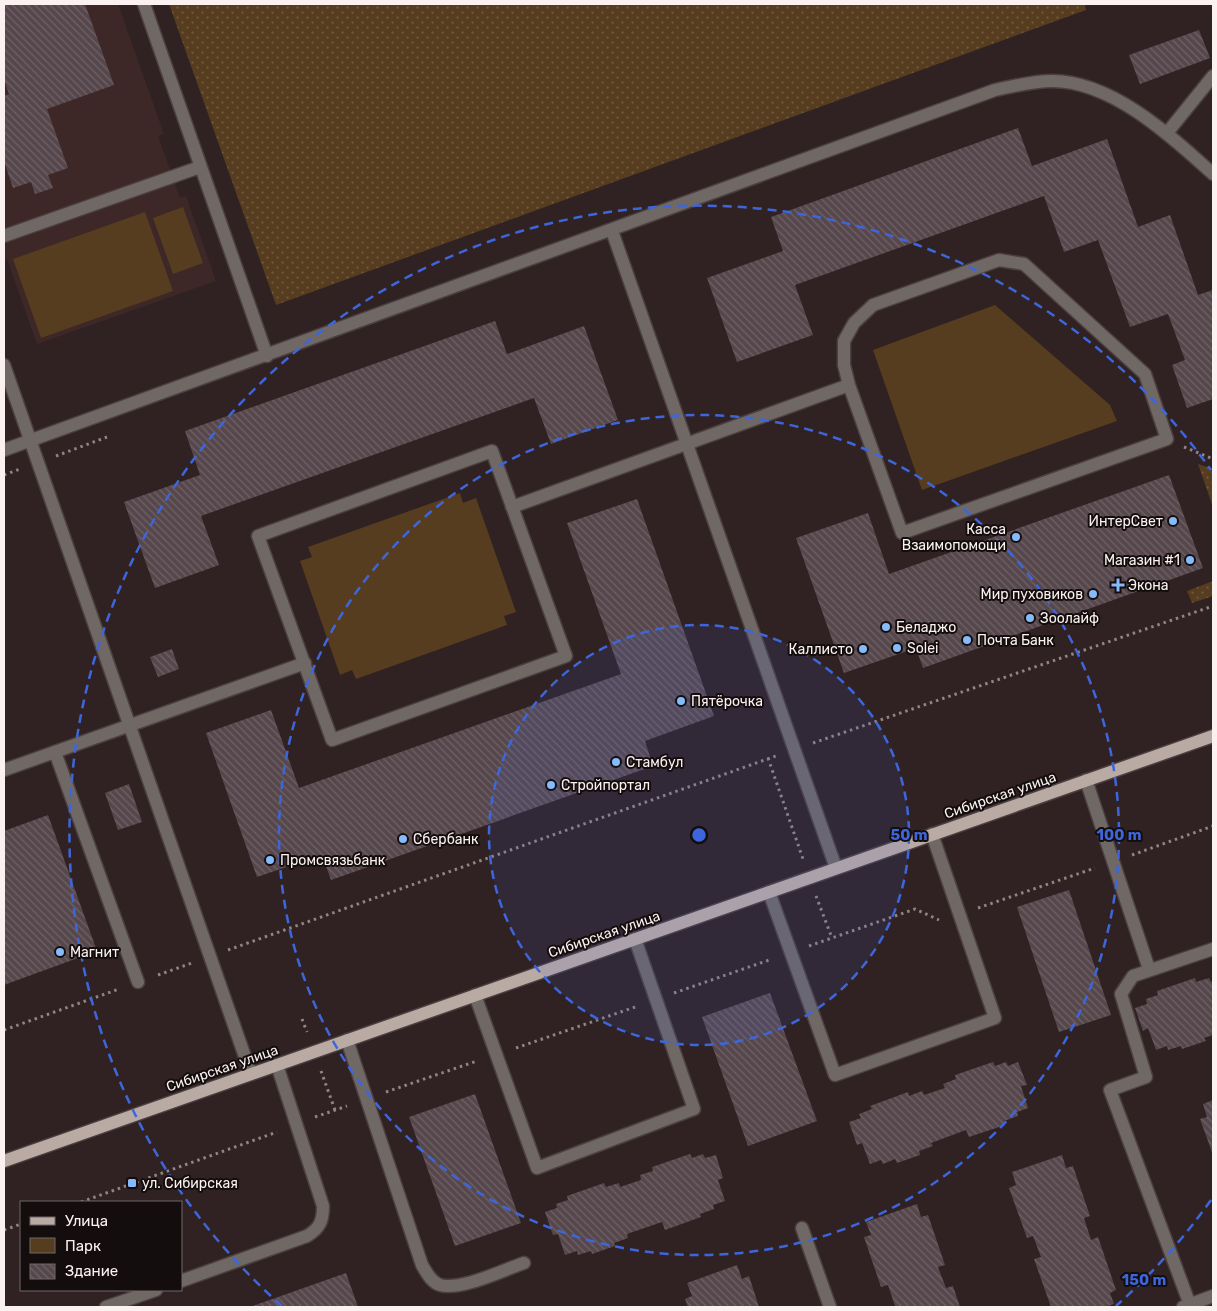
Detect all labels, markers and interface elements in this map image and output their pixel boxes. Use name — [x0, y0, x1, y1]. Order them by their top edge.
place label: ИнтерСвет — [1089, 513, 1163, 530]
marker: ИнтерСвет — [1167, 515, 1179, 527]
place label: Касса Взаимопомощи — [902, 521, 1006, 554]
marker: Касса Взаимопомощи — [1010, 531, 1022, 543]
place label: Магазин #1 — [1104, 552, 1180, 569]
marker: Магазин #1 — [1184, 554, 1196, 566]
place label: Экона — [1128, 577, 1168, 594]
marker: Экона — [1112, 579, 1124, 591]
place label: Мир пуховиков — [981, 586, 1083, 603]
marker: Мир пуховиков — [1087, 588, 1099, 600]
place label: Зоолайф — [1040, 610, 1099, 627]
marker: Зоолайф — [1024, 612, 1036, 624]
place label: Беладжо — [896, 619, 956, 636]
marker: Беладжо — [880, 621, 892, 633]
place label: Почта Банк — [977, 632, 1054, 649]
marker: Почта Банк — [961, 634, 973, 646]
place label: Solei — [907, 640, 938, 657]
place label: Каллисто — [789, 641, 853, 658]
marker: Solei — [891, 642, 903, 654]
marker: Каллисто — [857, 643, 869, 655]
place label: Пятёрочка — [691, 693, 763, 710]
marker: Пятёрочка — [675, 695, 687, 707]
place label: Стамбул — [626, 754, 683, 771]
marker: Стамбул — [610, 756, 622, 768]
street label: Сибирская улица — [942, 768, 1058, 823]
place label: Стройпортал — [561, 777, 650, 794]
marker: Стройпортал — [545, 779, 557, 791]
centre of rings — [690, 826, 708, 844]
text: 50 m — [891, 826, 927, 844]
text: 100 m — [1097, 826, 1141, 844]
place label: Сбербанк — [413, 831, 479, 848]
marker: Сбербанк — [397, 833, 409, 845]
place label: Промсвязьбанк — [280, 852, 386, 869]
marker: Промсвязьбанк — [264, 854, 276, 866]
street label: Сибирская улица — [546, 907, 662, 962]
place label: Магнит — [70, 944, 119, 961]
marker: Магнит — [54, 946, 66, 958]
street label: Сибирская улица — [164, 1041, 280, 1096]
place label: ул. Сибирская — [142, 1175, 238, 1192]
marker: ул. Сибирская — [126, 1177, 138, 1189]
legend — [20, 1201, 182, 1291]
text: Улица — [65, 1212, 108, 1230]
text: Парк — [65, 1237, 101, 1255]
text: Здание — [65, 1262, 118, 1280]
text: 150 m — [1122, 1271, 1166, 1289]

